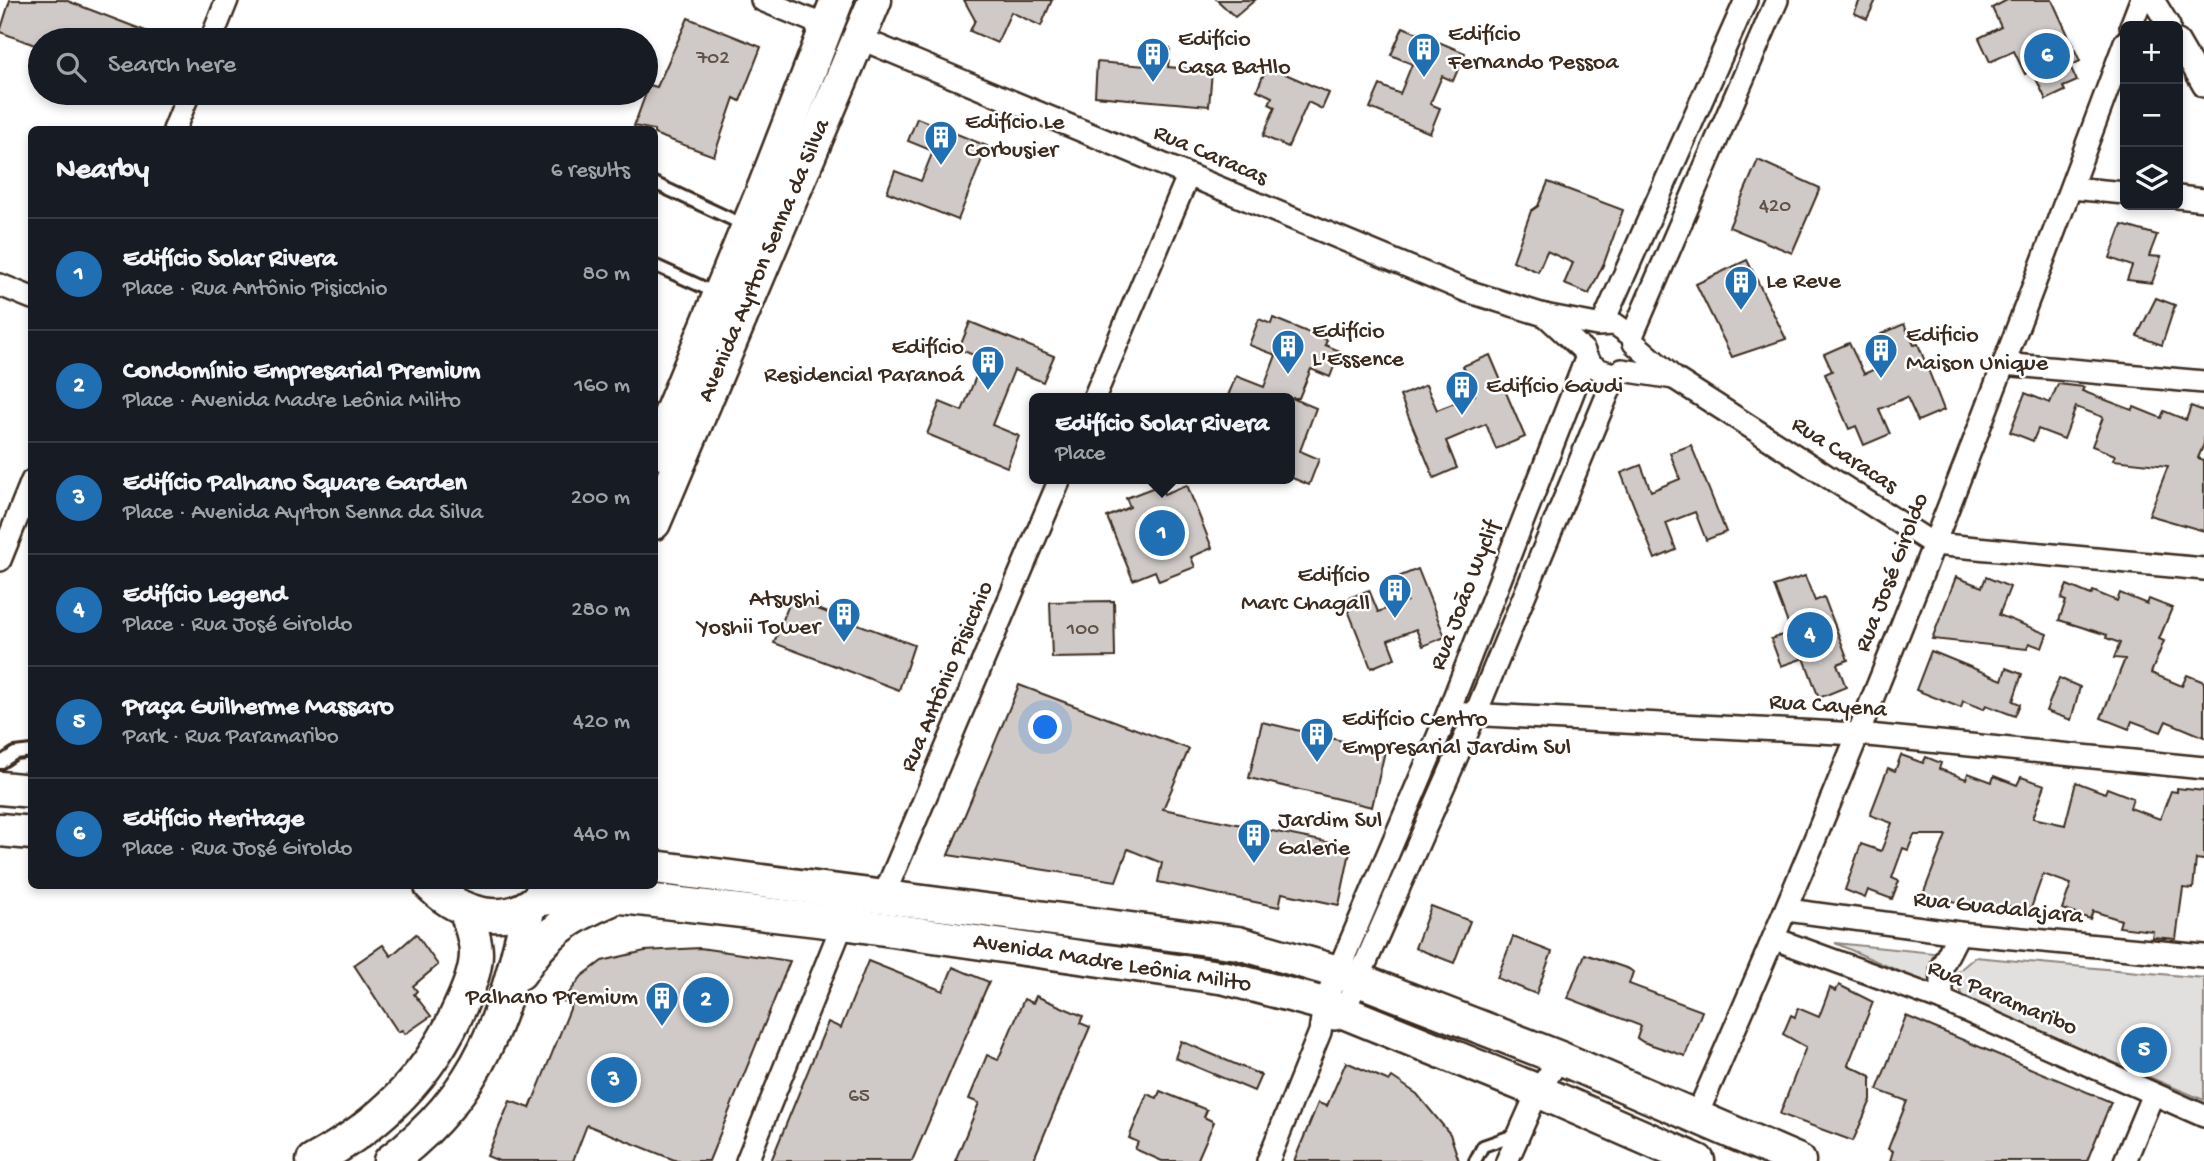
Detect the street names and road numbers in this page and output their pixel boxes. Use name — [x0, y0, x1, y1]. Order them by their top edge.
street label: Avenida Ayrton Senna da Silva — [692, 115, 838, 407]
street label: Rua Caracas — [1149, 119, 1273, 194]
street label: Rua Caracas — [1785, 411, 1904, 502]
street label: Rua José Giroldo — [1849, 489, 1937, 657]
street label: Rua João Wyclif — [1424, 516, 1508, 675]
street label: Rua Antônio Pisicchio — [895, 577, 1001, 777]
street label: Rua Cayena — [1768, 688, 1889, 726]
street label: Rua Guadalajara — [1912, 886, 2085, 932]
street label: Avenida Madre Leônia Milito — [971, 928, 1253, 1000]
street label: Rua Paramaribo — [1922, 954, 2082, 1044]

